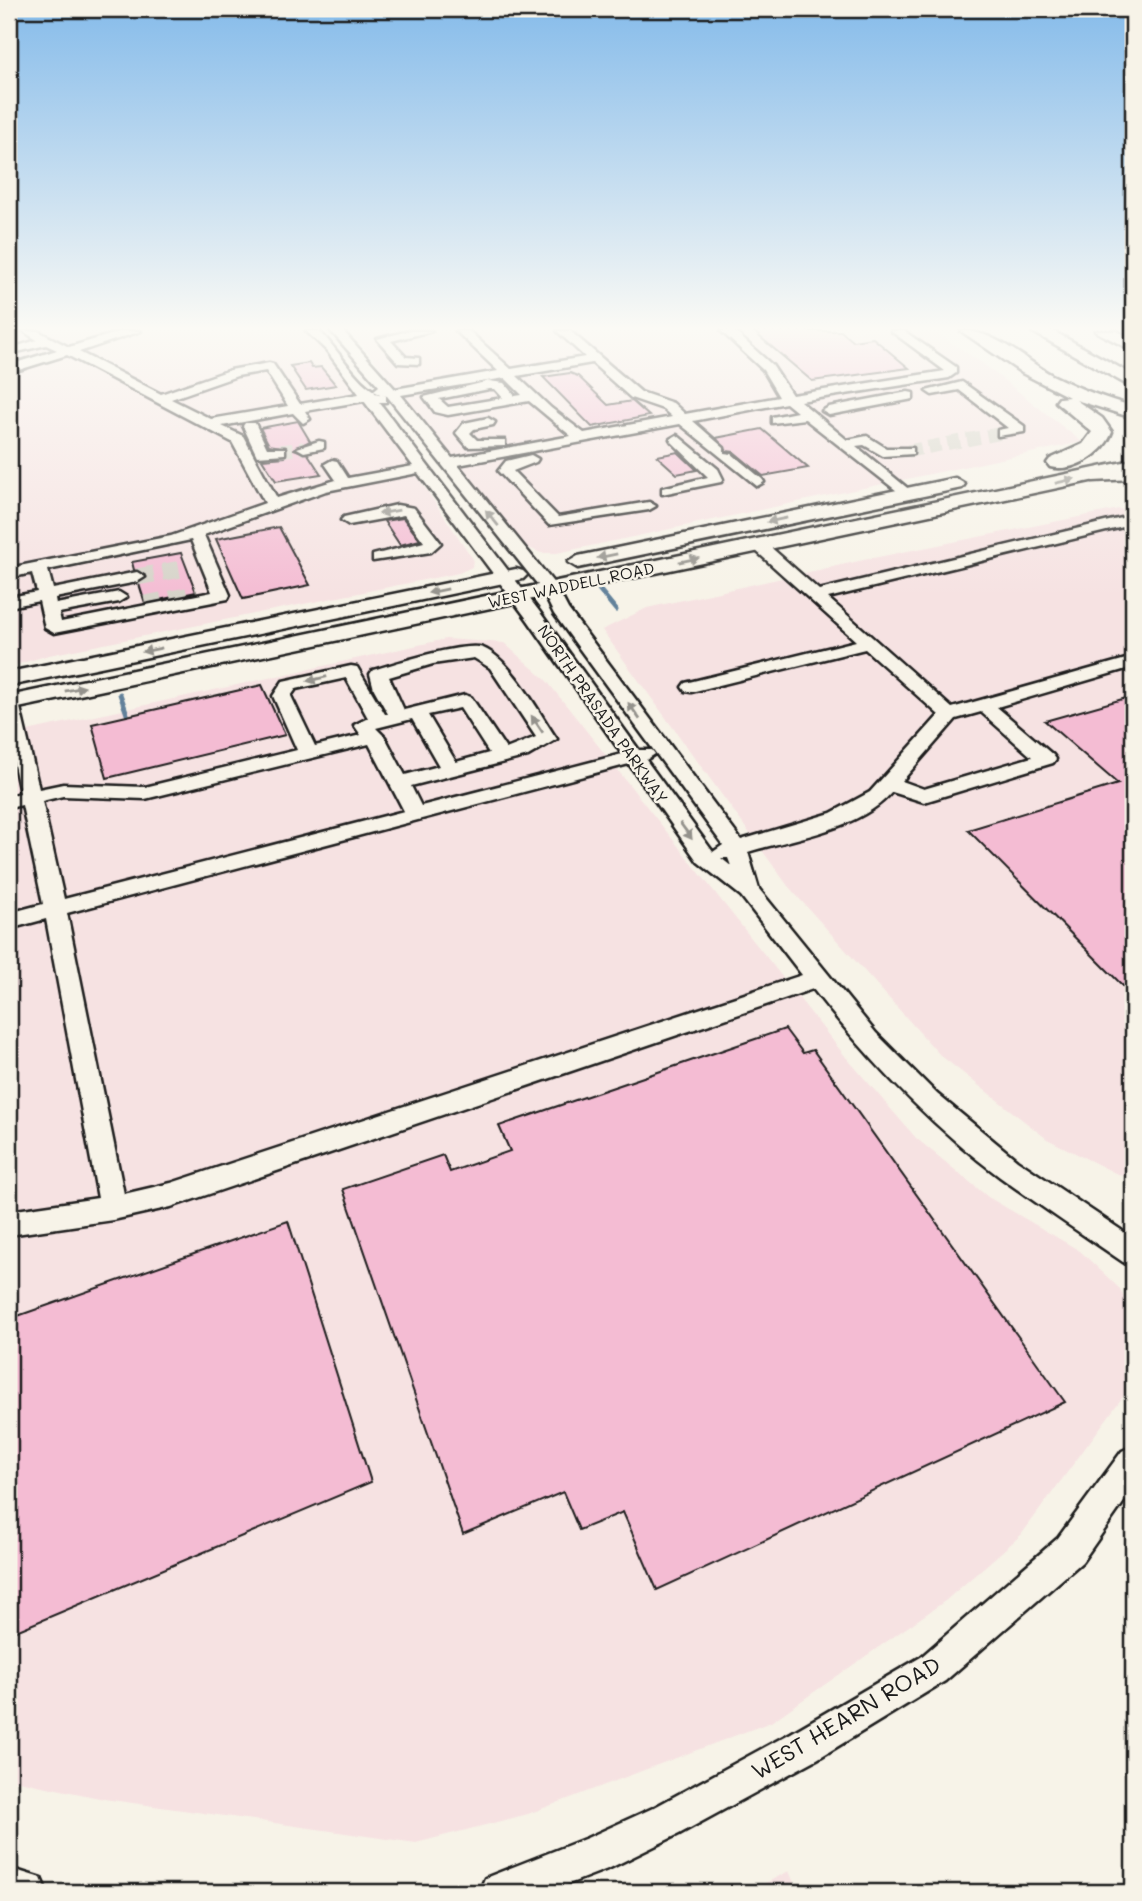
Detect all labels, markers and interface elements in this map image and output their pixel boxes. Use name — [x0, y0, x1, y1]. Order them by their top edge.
one-way arrow — [1055, 475, 1077, 486]
one-way arrow — [378, 507, 400, 518]
one-way arrow — [486, 509, 500, 527]
one-way arrow — [766, 515, 788, 526]
one-way arrow — [596, 550, 618, 561]
one-way arrow — [678, 555, 700, 566]
street label: WEST WADDELL ROAD — [486, 557, 656, 612]
one-way arrow — [427, 585, 449, 596]
street label: NORTH PRASADA PARKWAY — [534, 620, 673, 807]
one-way arrow — [141, 645, 163, 656]
one-way arrow — [306, 674, 328, 685]
one-way arrow — [64, 683, 86, 694]
one-way arrow — [627, 702, 641, 720]
one-way arrow — [530, 715, 544, 733]
one-way arrow — [679, 822, 693, 840]
street label: WEST HEARN ROAD — [745, 1649, 946, 1786]

